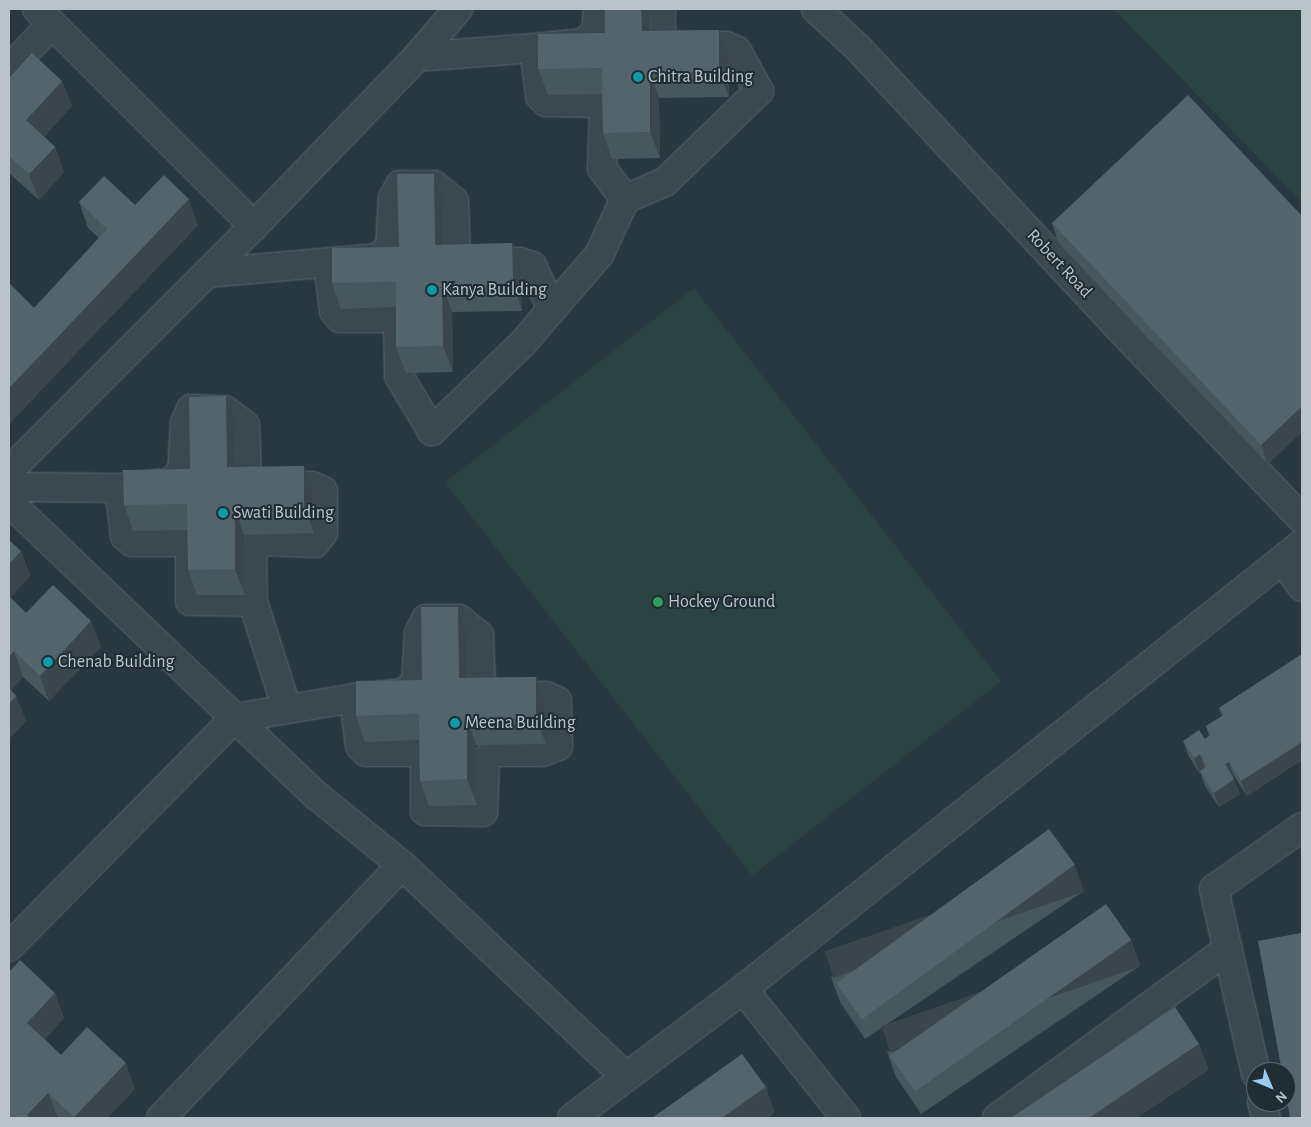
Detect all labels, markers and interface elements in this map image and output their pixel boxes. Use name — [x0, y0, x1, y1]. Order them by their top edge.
place label: Chitra Building — [648, 66, 753, 88]
marker: Chitra Building — [632, 71, 644, 83]
street label: Robert Road — [1022, 225, 1096, 303]
place label: Kanya Building — [442, 279, 547, 301]
marker: Kanya Building — [426, 284, 438, 296]
place label: Swati Building — [233, 502, 334, 524]
marker: Swati Building — [217, 507, 229, 519]
place label: Hockey Ground — [668, 591, 775, 613]
marker: Hockey Ground — [652, 596, 664, 608]
place label: Chenab Building — [58, 651, 174, 673]
marker: Chenab Building — [42, 656, 54, 668]
place label: Meena Building — [465, 712, 575, 734]
marker: Meena Building — [449, 717, 461, 729]
north arrow — [1246, 1062, 1296, 1112]
text: N — [1273, 1089, 1289, 1105]

